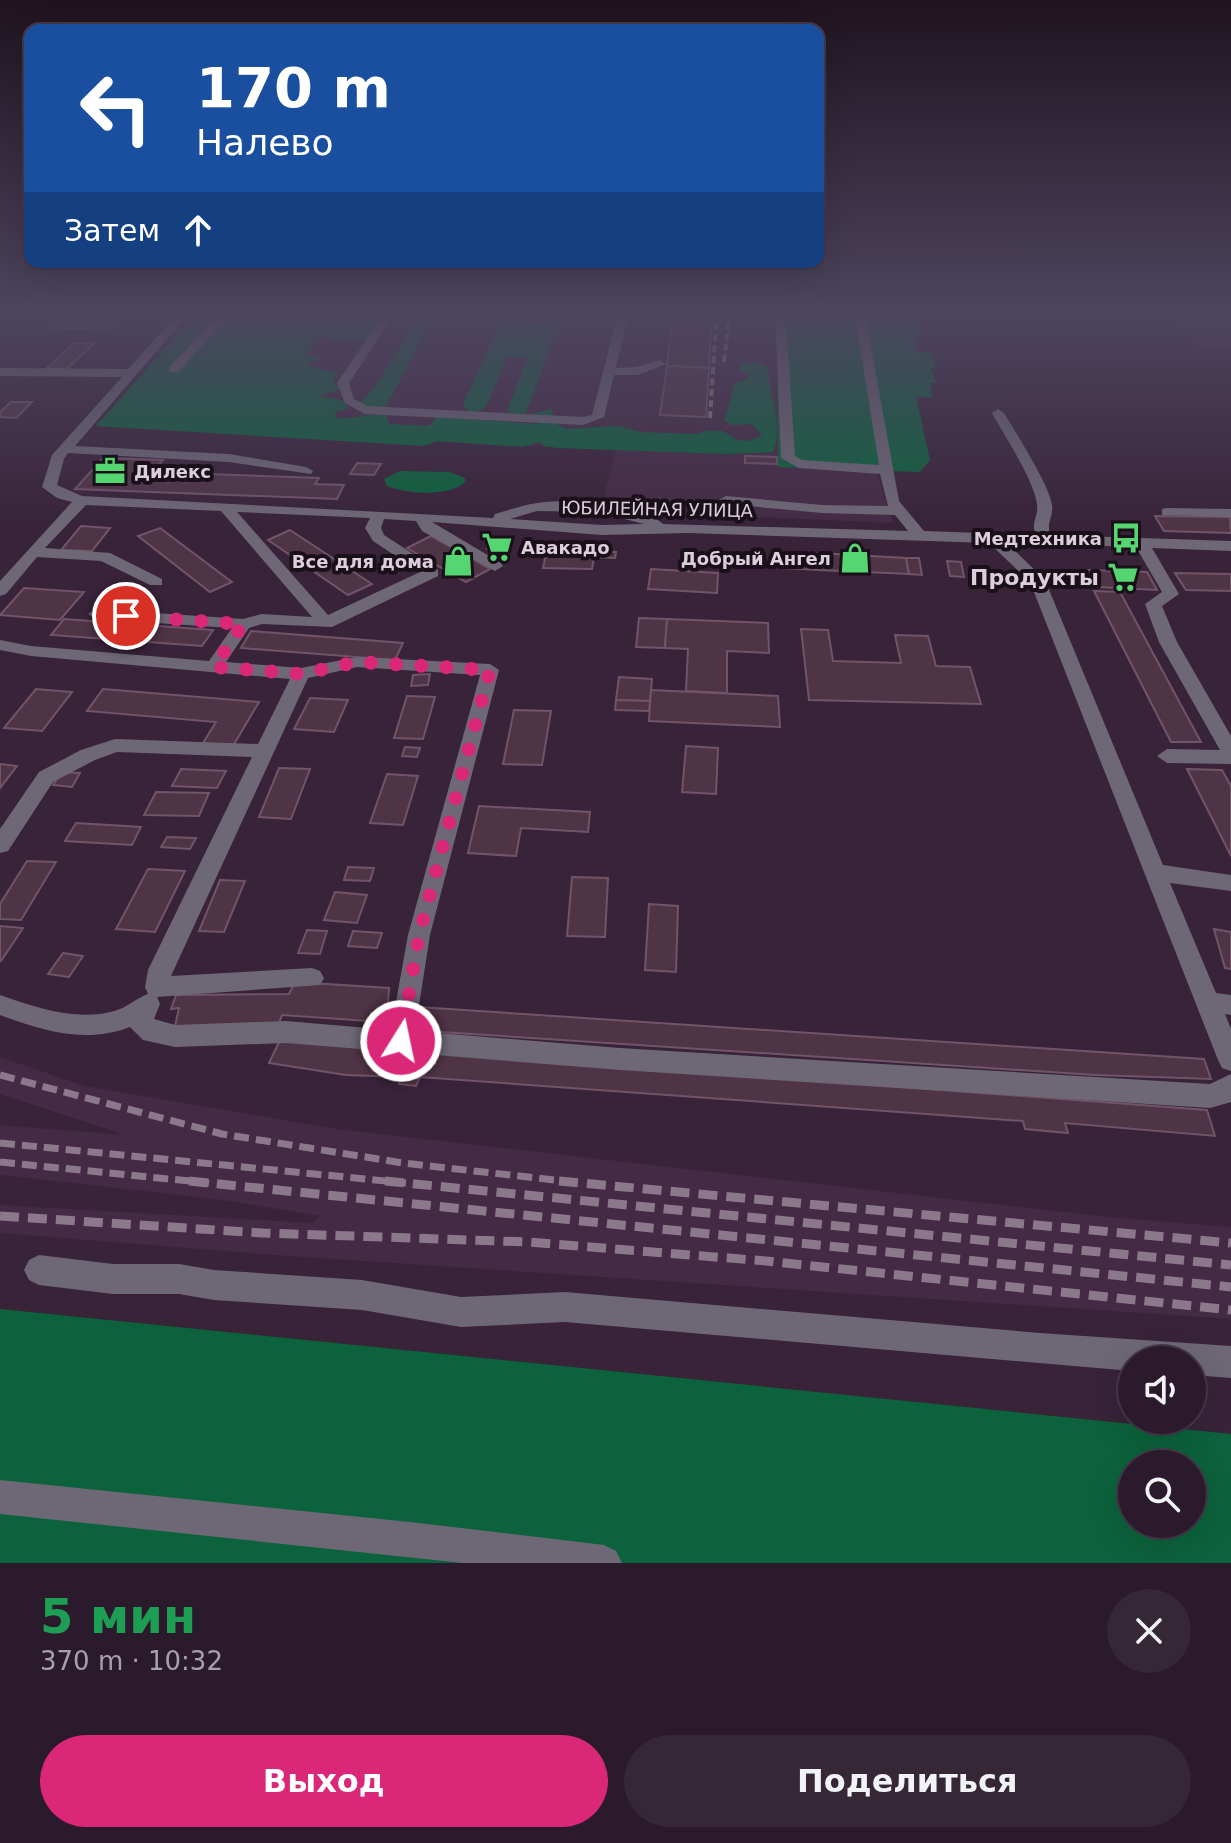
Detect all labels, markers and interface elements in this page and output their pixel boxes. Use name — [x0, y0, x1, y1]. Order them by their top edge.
text: 170 m — [196, 55, 391, 120]
icon: left — [64, 56, 168, 160]
text: Налево — [196, 122, 334, 163]
icon: ahead — [176, 208, 220, 252]
text: Затем — [64, 213, 160, 248]
office icon: Дилекс — [93, 454, 127, 488]
place label: Дилекс — [134, 461, 211, 482]
street label: ЮБИЛЕЙНАЯ УЛИЦА — [561, 497, 754, 521]
bus stop icon: Медтехника — [1109, 521, 1143, 555]
place label: Медтехника — [974, 528, 1102, 549]
supermarket icon: Авакадо — [480, 530, 514, 564]
place label: Авакадо — [521, 537, 610, 558]
shop icon: Добрый Ангел — [838, 541, 872, 575]
shop icon: Все для дома — [441, 544, 475, 578]
place label: Добрый Ангел — [681, 548, 831, 569]
place label: Все для дома — [292, 551, 434, 572]
supermarket icon: Продукты — [1106, 560, 1140, 594]
place label: Продукты — [970, 565, 1099, 590]
pin — [92, 582, 160, 650]
icon: arrive — [104, 594, 148, 638]
position arrow — [359, 999, 443, 1083]
map controls — [1118, 1346, 1206, 1538]
button: sound — [1118, 1346, 1206, 1434]
button: search — [1118, 1450, 1206, 1538]
text: 5 мин — [40, 1588, 196, 1644]
button: close — [1107, 1589, 1191, 1673]
text: 370 m · 10:32 — [40, 1646, 223, 1676]
button: Выход — [40, 1735, 608, 1827]
button: Поделиться — [624, 1735, 1191, 1827]

